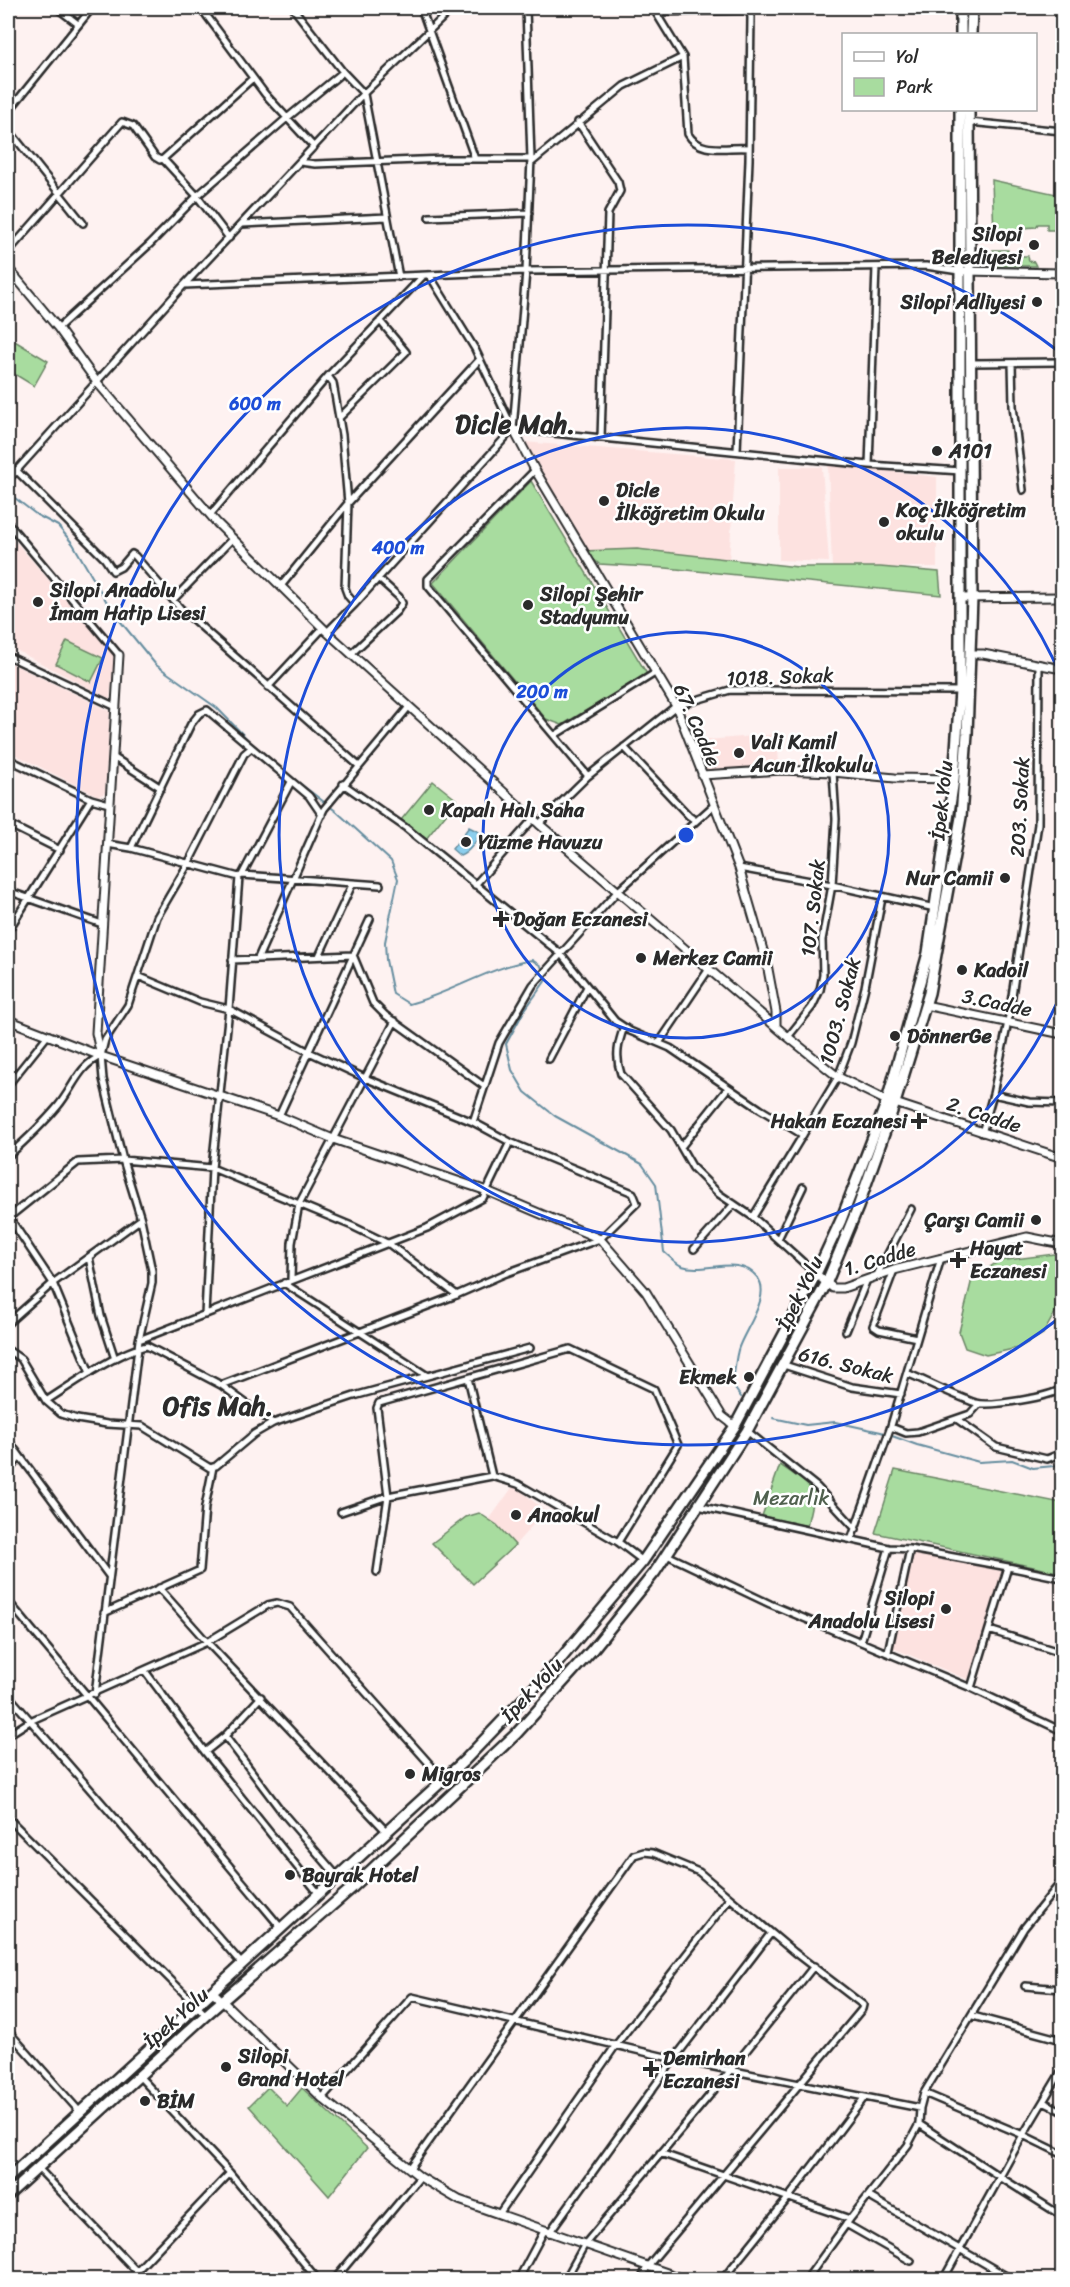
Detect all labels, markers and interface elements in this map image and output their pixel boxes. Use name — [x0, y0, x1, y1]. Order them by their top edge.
legend — [842, 33, 1037, 111]
text: Yol — [896, 41, 919, 73]
text: Park — [896, 71, 933, 103]
place label: Silopi Belediyesi — [932, 217, 1023, 275]
marker: Silopi Belediyesi — [1027, 238, 1041, 252]
place label: Silopi Adliyesi — [900, 285, 1026, 320]
marker: Silopi Adliyesi — [1030, 295, 1044, 309]
text: 600 m — [228, 388, 281, 420]
district label: Dicle Mah. — [455, 401, 575, 447]
place label: A101 — [948, 434, 992, 469]
marker: A101 — [930, 444, 944, 458]
place label: Dicle İlköğretim Okulu — [615, 473, 765, 531]
place label: Koç İlköğretim okulu — [895, 493, 1026, 551]
marker: Dicle İlköğretim Okulu — [597, 494, 611, 508]
marker: Koç İlköğretim okulu — [877, 515, 891, 529]
text: 400 m — [371, 532, 424, 564]
place label: Silopi Anadolu İmam Hatip Lisesi — [49, 573, 207, 631]
place label: Silopi Şehir Stadyumu — [539, 577, 644, 635]
marker: Silopi Anadolu İmam Hatip Lisesi — [31, 595, 45, 609]
marker: Silopi Şehir Stadyumu — [521, 598, 535, 612]
street label: 1018. Sokak — [726, 658, 835, 696]
text: 200 m — [515, 676, 568, 708]
street label: 67. Cadde — [663, 678, 731, 772]
place label: Vali Kamil Acun İlkokulu — [750, 725, 873, 783]
marker: Vali Kamil Acun İlkokulu — [732, 746, 746, 760]
street label: 203. Sokak — [1000, 756, 1040, 858]
street label: İpek Yolu — [920, 758, 964, 843]
place label: Kapalı Halı Saha — [440, 793, 585, 828]
marker: Kapalı Halı Saha — [422, 803, 436, 817]
place label: Yüzme Havuzu — [478, 825, 603, 860]
centre of rings — [676, 825, 696, 845]
marker: Yüzme Havuzu — [459, 835, 473, 849]
street label: 107. Sokak — [790, 857, 836, 959]
place label: Nur Camii — [905, 861, 994, 896]
marker: Nur Camii — [998, 871, 1012, 885]
place label: Doğan Eczanesi — [513, 902, 649, 937]
marker: Doğan Eczanesi — [494, 912, 508, 926]
place label: Merkez Camii — [652, 941, 774, 976]
marker: Merkez Camii — [634, 951, 648, 965]
street label: 1003. Sokak — [809, 953, 871, 1069]
place label: Kadoil — [973, 953, 1029, 988]
marker: Kadoil — [955, 963, 969, 977]
street label: 3.Cadde — [959, 979, 1035, 1027]
place label: DönnerGe — [907, 1019, 993, 1054]
marker: DönnerGe — [888, 1029, 902, 1043]
street label: 2. Cadde — [942, 1087, 1026, 1143]
place label: Hakan Eczanesi — [770, 1104, 908, 1139]
marker: Hakan Eczanesi — [912, 1114, 926, 1128]
place label: Çarşı Camii — [923, 1203, 1025, 1238]
marker: Çarşı Camii — [1029, 1213, 1043, 1227]
street label: 1. Cadde — [840, 1231, 920, 1287]
place label: Hayat Eczanesi — [969, 1231, 1048, 1289]
street label: İpek Yolu — [766, 1249, 833, 1337]
marker: Hayat Eczanesi — [951, 1253, 965, 1267]
street label: 616. Sokak — [795, 1336, 897, 1394]
place label: Ekmek — [679, 1360, 737, 1395]
marker: Ekmek — [742, 1370, 756, 1384]
district label: Ofis Mah. — [163, 1383, 273, 1429]
park label: Mezarlık — [753, 1481, 829, 1516]
place label: Anaokul — [527, 1498, 600, 1533]
marker: Anaokul — [509, 1508, 523, 1522]
place label: Silopi Anadolu Lisesi — [808, 1581, 935, 1639]
marker: Silopi Anadolu Lisesi — [939, 1602, 953, 1616]
street label: İpek Yolu — [491, 1649, 572, 1732]
place label: Migros — [421, 1757, 481, 1792]
marker: Migros — [403, 1767, 417, 1781]
place label: Bayrak Hotel — [302, 1858, 419, 1893]
marker: Bayrak Hotel — [283, 1868, 297, 1882]
street label: İpek Yolu — [134, 1978, 218, 2058]
place label: Silopi Grand Hotel — [237, 2039, 345, 2097]
place label: Demirhan Eczanesi — [663, 2041, 746, 2099]
marker: Silopi Grand Hotel — [219, 2060, 233, 2074]
marker: Demirhan Eczanesi — [644, 2062, 658, 2076]
place label: BİM — [157, 2084, 196, 2119]
marker: BİM — [138, 2094, 152, 2108]

